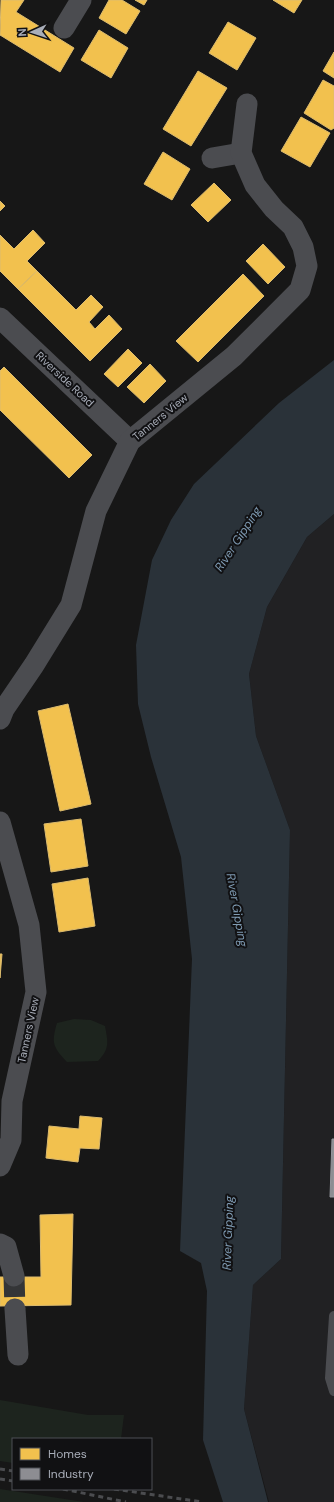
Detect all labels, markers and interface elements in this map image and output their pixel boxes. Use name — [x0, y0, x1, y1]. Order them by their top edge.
north arrow — [12, 12, 52, 52]
text: N — [15, 28, 29, 37]
street label: Riverside Road — [33, 348, 97, 410]
street label: Tanners View — [129, 390, 191, 444]
water label: River Gipping — [211, 503, 265, 575]
water label: River Gipping — [223, 872, 251, 948]
street label: Tanners View — [14, 995, 42, 1064]
water label: River Gipping — [219, 1195, 237, 1270]
legend — [12, 1438, 152, 1490]
text: Homes — [48, 1446, 87, 1462]
text: Industry — [48, 1466, 94, 1482]

